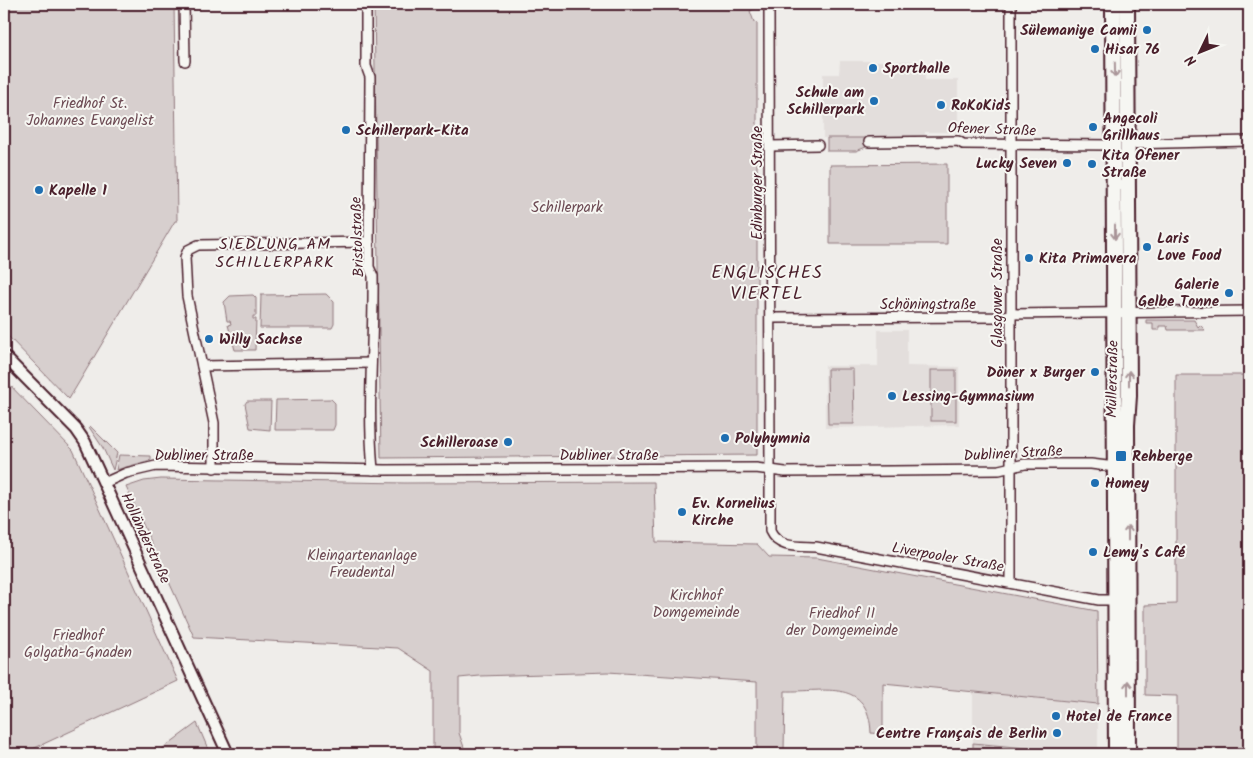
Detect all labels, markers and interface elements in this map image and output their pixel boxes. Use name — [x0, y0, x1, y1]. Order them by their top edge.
place label: Sülemaniye Camii — [1020, 19, 1138, 43]
marker: Sülemaniye Camii — [1141, 24, 1153, 36]
north arrow — [1176, 28, 1226, 78]
place label: Hisar 76 — [1105, 38, 1160, 62]
marker: Hisar 76 — [1089, 43, 1101, 55]
text: N — [1180, 49, 1202, 71]
place label: Sporthalle — [883, 57, 950, 81]
marker: Sporthalle — [867, 62, 879, 74]
one-way arrow — [1110, 62, 1119, 78]
place label: Schule am Schillerpark — [787, 81, 865, 122]
park label: Friedhof St. Johannes Evangelist — [26, 92, 154, 133]
place label: RoKoKids — [951, 94, 1011, 118]
marker: Schule am Schillerpark — [868, 95, 880, 107]
marker: RoKoKids — [935, 99, 947, 111]
place label: Angecoli Grillhaus — [1103, 107, 1160, 148]
street label: Ofener Straße — [947, 116, 1037, 144]
place label: Schillerpark-Kita — [356, 119, 469, 143]
marker: Angecoli Grillhaus — [1087, 121, 1099, 133]
marker: Schillerpark-Kita — [340, 124, 352, 136]
street label: Edinburger Straße — [746, 126, 770, 240]
place label: Kita Ofener Straße — [1102, 144, 1180, 185]
place label: Lucky Seven — [976, 152, 1057, 176]
marker: Lucky Seven — [1061, 157, 1073, 169]
marker: Kita Ofener Straße — [1086, 158, 1098, 170]
place label: Kapelle 1 — [49, 179, 107, 203]
marker: Kapelle 1 — [33, 184, 45, 196]
street label: Bristolstraße — [345, 196, 371, 278]
park label: Schillerpark — [531, 196, 604, 220]
one-way arrow — [1110, 224, 1120, 240]
place label: Laris Love Food — [1157, 227, 1222, 268]
district label: SIEDLUNG AM SCHILLERPARK — [215, 232, 335, 275]
street label: Glasgower Straße — [986, 238, 1010, 348]
marker: Laris Love Food — [1141, 241, 1153, 253]
place label: Kita Primavera — [1039, 247, 1137, 271]
marker: Kita Primavera — [1023, 252, 1035, 264]
district label: ENGLISCHES VIERTEL — [711, 259, 823, 309]
place label: Galerie Gelbe Tonne — [1138, 273, 1220, 314]
marker: Galerie Gelbe Tonne — [1223, 287, 1235, 299]
street label: Schöningstraße — [880, 293, 976, 317]
place label: Willy Sachse — [219, 328, 303, 352]
marker: Willy Sachse — [203, 333, 215, 345]
street label: Müllerstraße — [1100, 340, 1126, 418]
place label: Döner x Burger — [986, 361, 1086, 385]
marker: Döner x Burger — [1089, 366, 1101, 378]
one-way arrow — [1124, 371, 1134, 387]
place label: Lessing-Gymnasium — [902, 385, 1034, 409]
marker: Lessing-Gymnasium — [886, 390, 898, 402]
place label: Polyhymnia — [735, 427, 811, 451]
place label: Schilleroase — [420, 431, 499, 455]
marker: Polyhymnia — [719, 432, 731, 444]
marker: Schilleroase — [502, 436, 514, 448]
street label: Dubliner Straße — [963, 439, 1063, 469]
street label: Dubliner Straße — [154, 444, 254, 468]
street label: Dubliner Straße — [559, 444, 659, 468]
place label: Rehberge — [1132, 445, 1193, 469]
marker: Rehberge — [1114, 449, 1128, 463]
place label: Homey — [1105, 472, 1149, 496]
marker: Homey — [1089, 477, 1101, 489]
street label: Holländerstraße — [113, 489, 177, 588]
place label: Ev. Kornelius Kirche — [692, 492, 775, 533]
marker: Ev. Kornelius Kirche — [676, 506, 688, 518]
one-way arrow — [1123, 525, 1133, 542]
street label: Liverpooler Straße — [890, 536, 1006, 580]
place label: Lemy's Café — [1103, 541, 1186, 565]
park label: Kleingartenanlage Freudental — [307, 544, 417, 585]
marker: Lemy's Café — [1087, 546, 1099, 558]
park label: Kirchhof Domgemeinde — [653, 584, 740, 625]
park label: Friedhof II der Domgemeinde — [786, 602, 898, 643]
park label: Friedhof Golgatha-Gnaden — [24, 624, 132, 665]
one-way arrow — [1123, 680, 1133, 696]
place label: Hotel de France — [1066, 705, 1172, 729]
marker: Hotel de France — [1050, 710, 1062, 722]
place label: Centre Français de Berlin — [876, 722, 1047, 746]
marker: Centre Français de Berlin — [1051, 727, 1063, 739]

